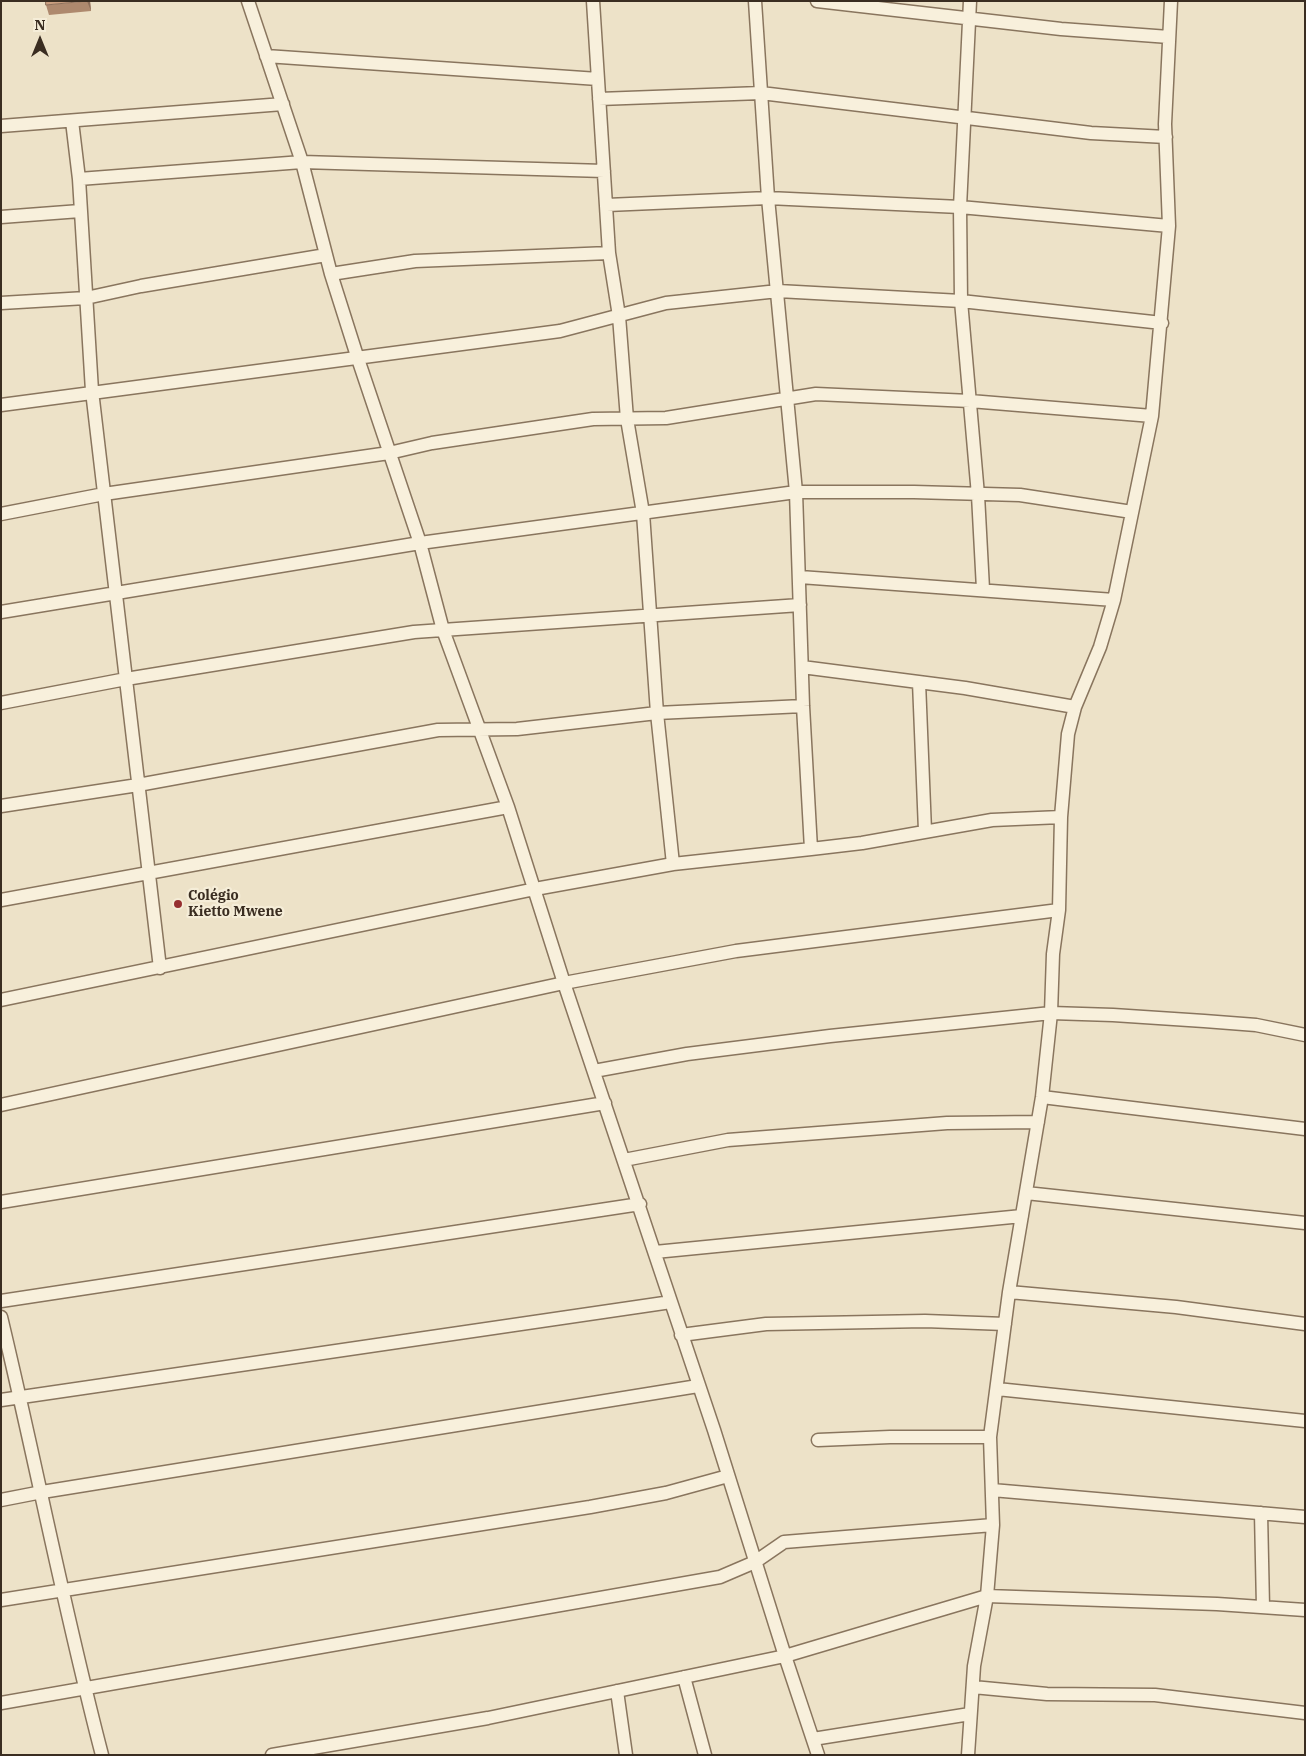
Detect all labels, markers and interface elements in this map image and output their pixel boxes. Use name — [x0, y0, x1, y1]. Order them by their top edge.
north arrow — [15, 15, 65, 65]
text: N — [34, 16, 46, 34]
place label: Colégio Kietto Mwene — [188, 888, 283, 920]
marker: Colégio Kietto Mwene — [172, 898, 184, 910]

